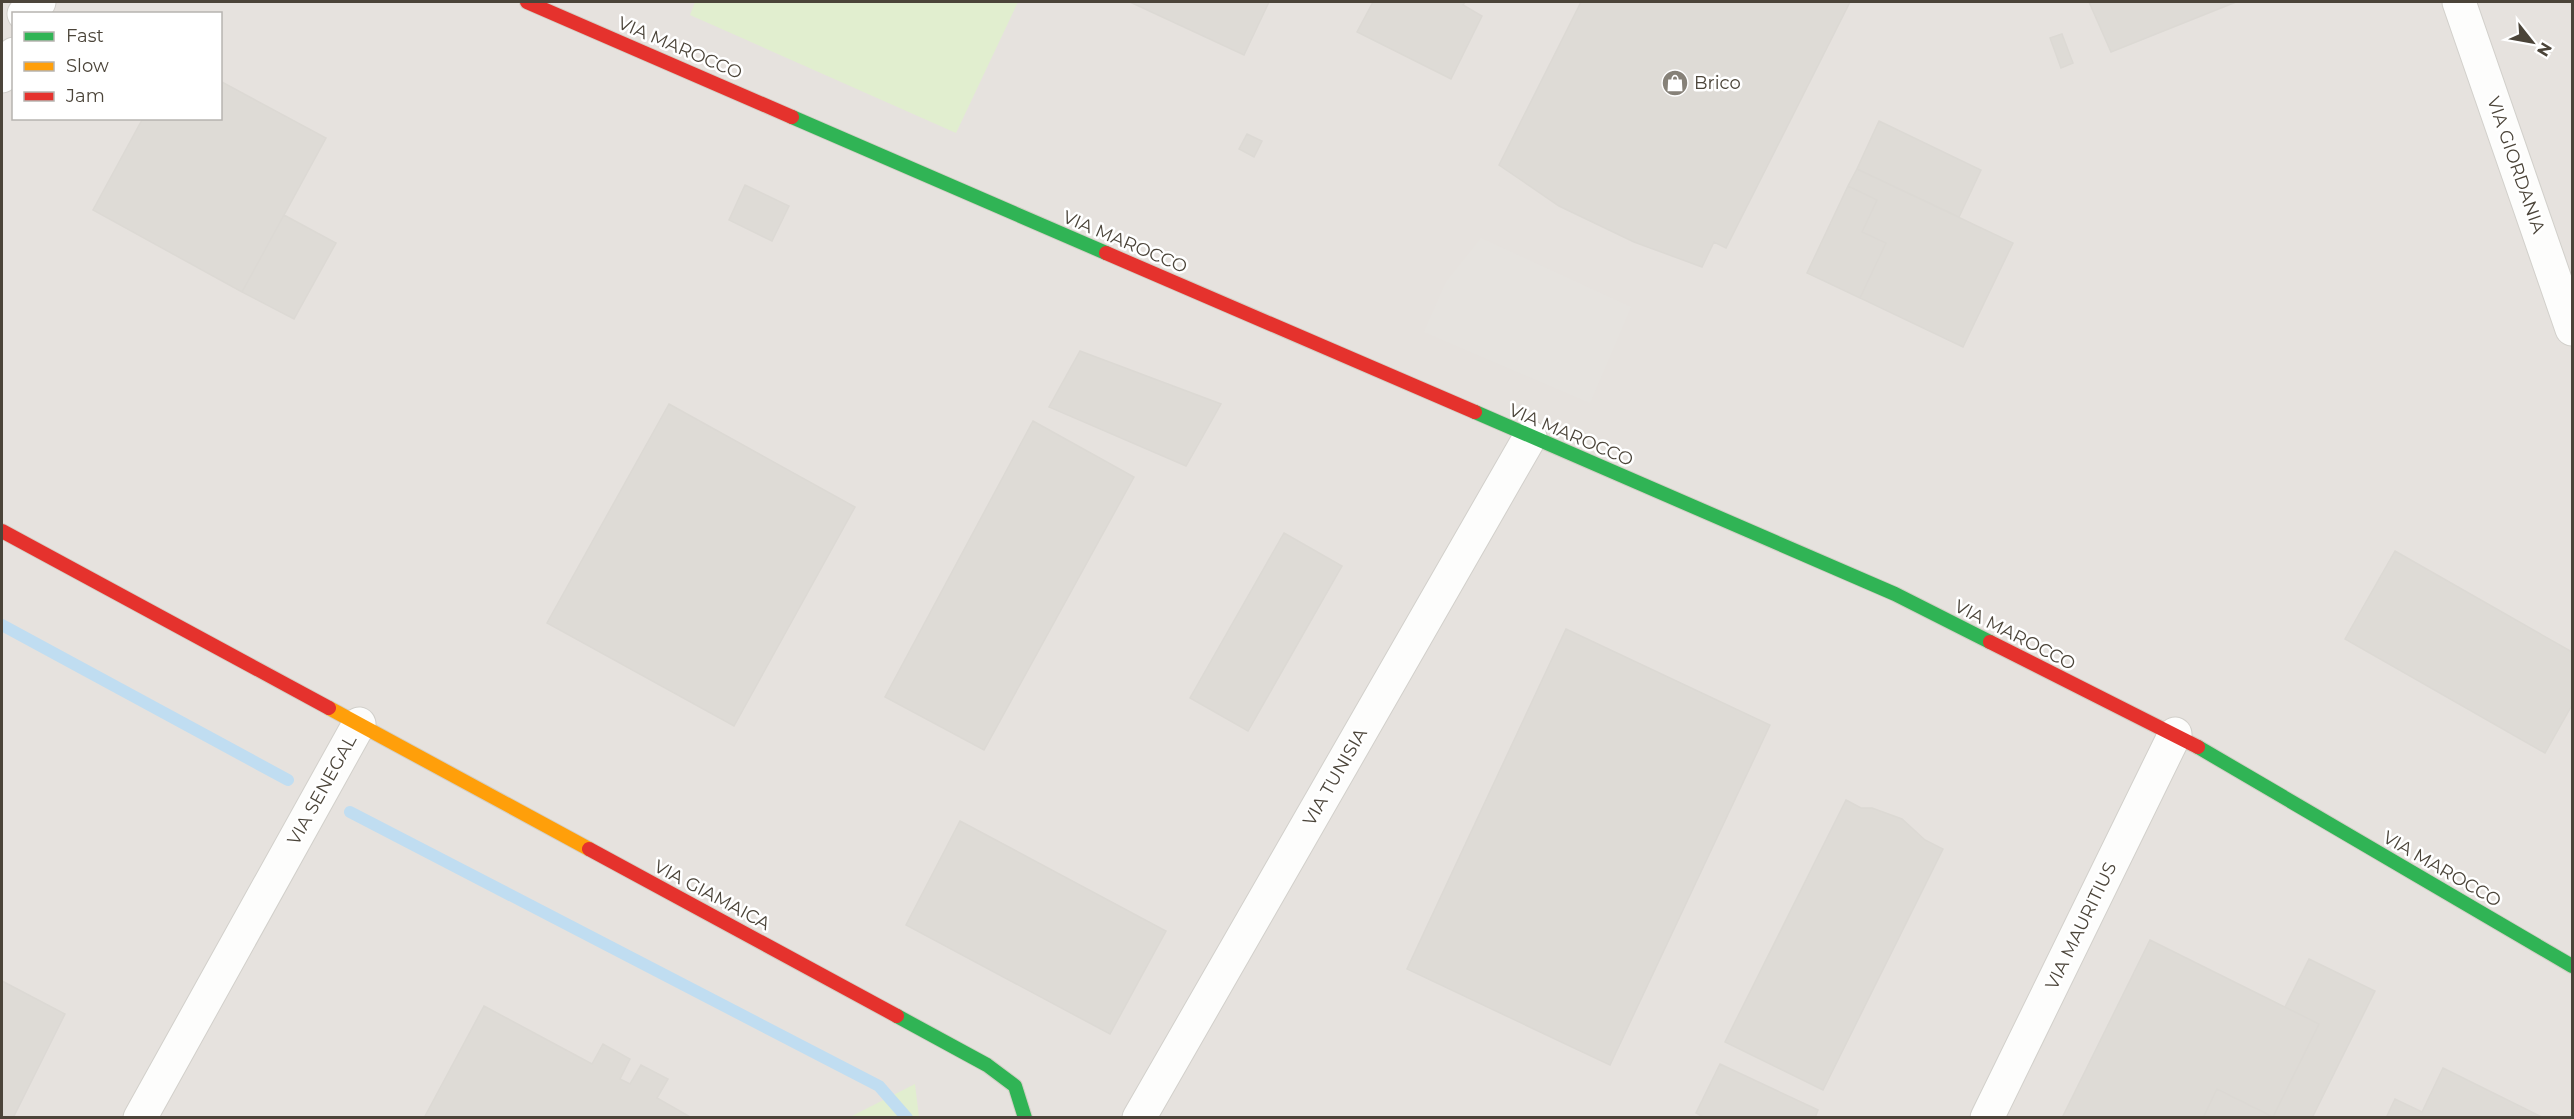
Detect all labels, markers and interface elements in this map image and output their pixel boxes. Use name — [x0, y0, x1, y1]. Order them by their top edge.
legend — [12, 12, 222, 120]
street label: VIA MAROCCO — [615, 12, 745, 84]
north arrow — [2502, 12, 2562, 72]
text: Fast — [66, 25, 104, 47]
text: N — [2533, 39, 2556, 60]
text: Slow — [66, 55, 109, 77]
shop icon: Brico — [1660, 68, 1690, 98]
place label: Brico — [1694, 72, 1741, 94]
text: Jam — [65, 85, 105, 107]
street label: VIA GIORDANIA — [2482, 94, 2550, 236]
street label: VIA MAROCCO — [1060, 206, 1190, 278]
street label: VIA MAROCCO — [1506, 399, 1636, 471]
street label: VIA MAROCCO — [1951, 595, 2079, 675]
street label: VIA TUNISIA — [1298, 724, 1372, 830]
street label: VIA SENEGAL — [283, 731, 362, 849]
street label: VIA MAROCCO — [2379, 826, 2505, 912]
street label: VIA GIAMAICA — [650, 855, 774, 935]
street label: VIA MAURITIUS — [2041, 859, 2121, 993]

